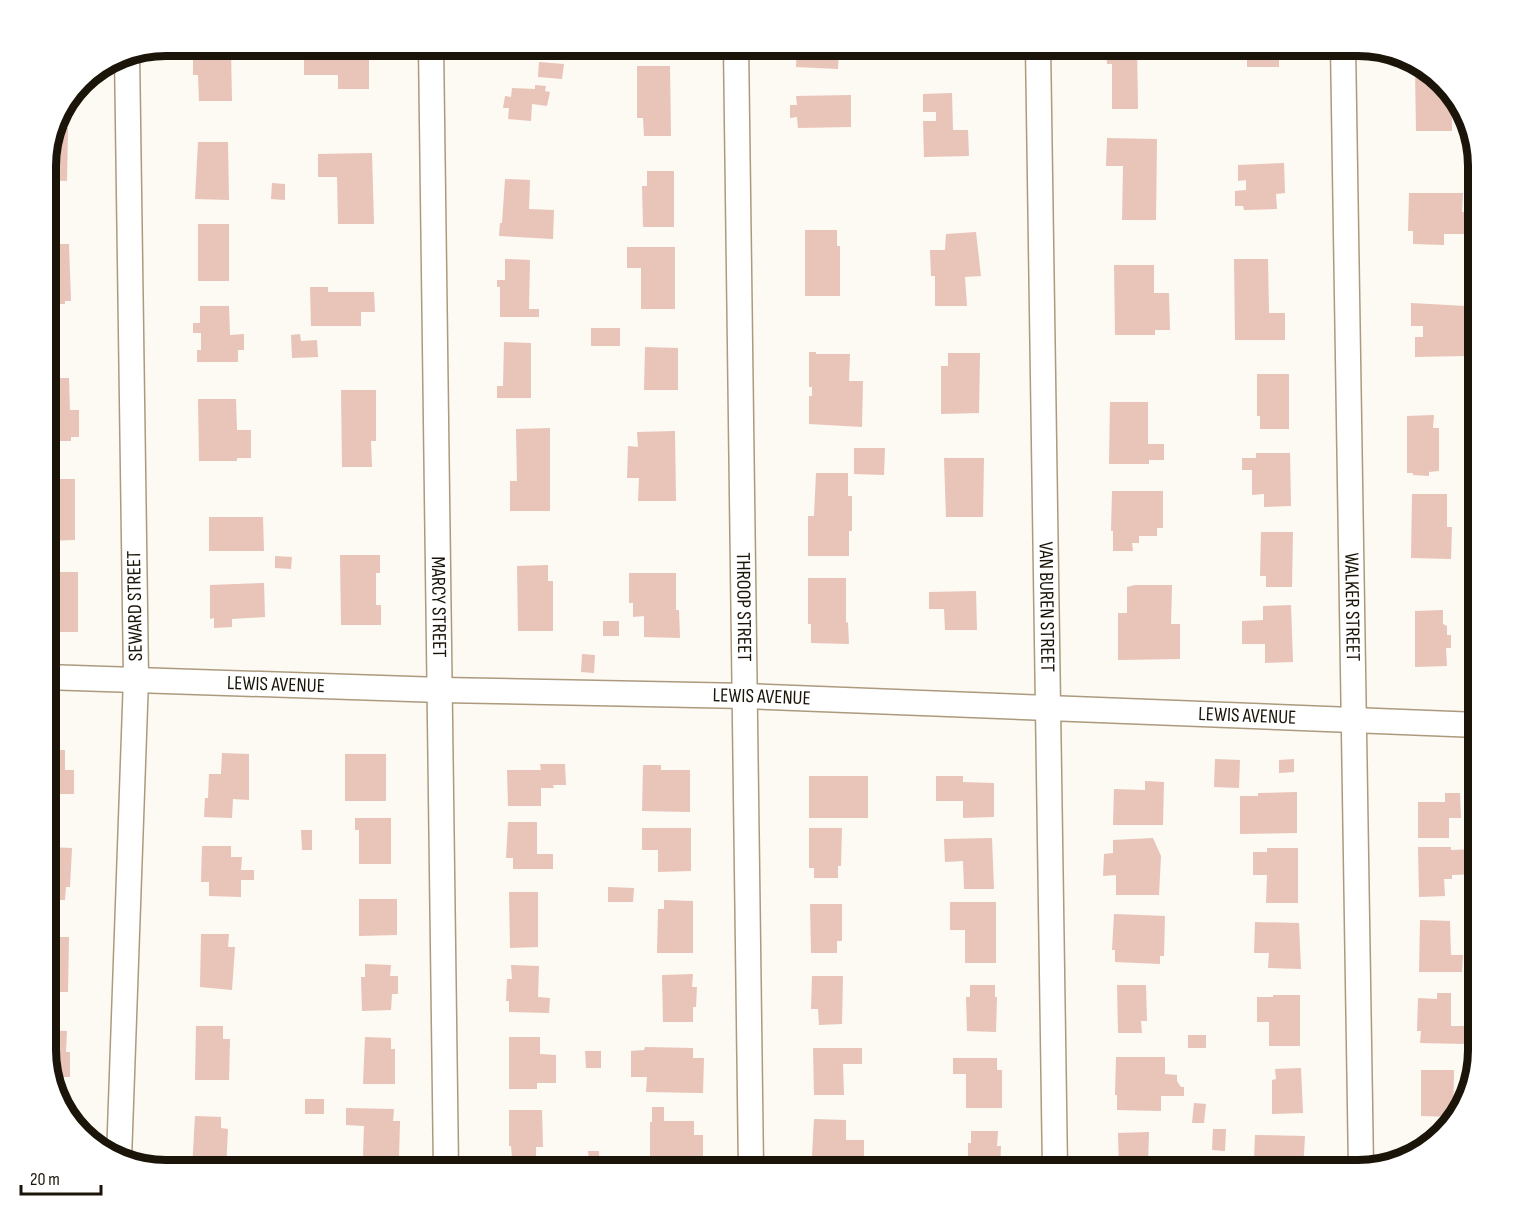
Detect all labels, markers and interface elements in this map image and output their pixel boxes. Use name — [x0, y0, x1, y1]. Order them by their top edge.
street label: VAN BUREN STREET — [1034, 542, 1059, 672]
street label: SEWARD STREET — [122, 551, 148, 661]
street label: THROOP STREET — [731, 552, 756, 662]
street label: WALKER STREET — [1339, 552, 1365, 661]
street label: MARCY STREET — [426, 556, 451, 658]
street label: LEWIS AVENUE — [226, 671, 325, 698]
street label: LEWIS AVENUE — [712, 683, 811, 711]
street label: LEWIS AVENUE — [1198, 702, 1297, 730]
scale bar — [21, 1158, 100, 1196]
text: 20 m — [30, 1169, 60, 1190]

